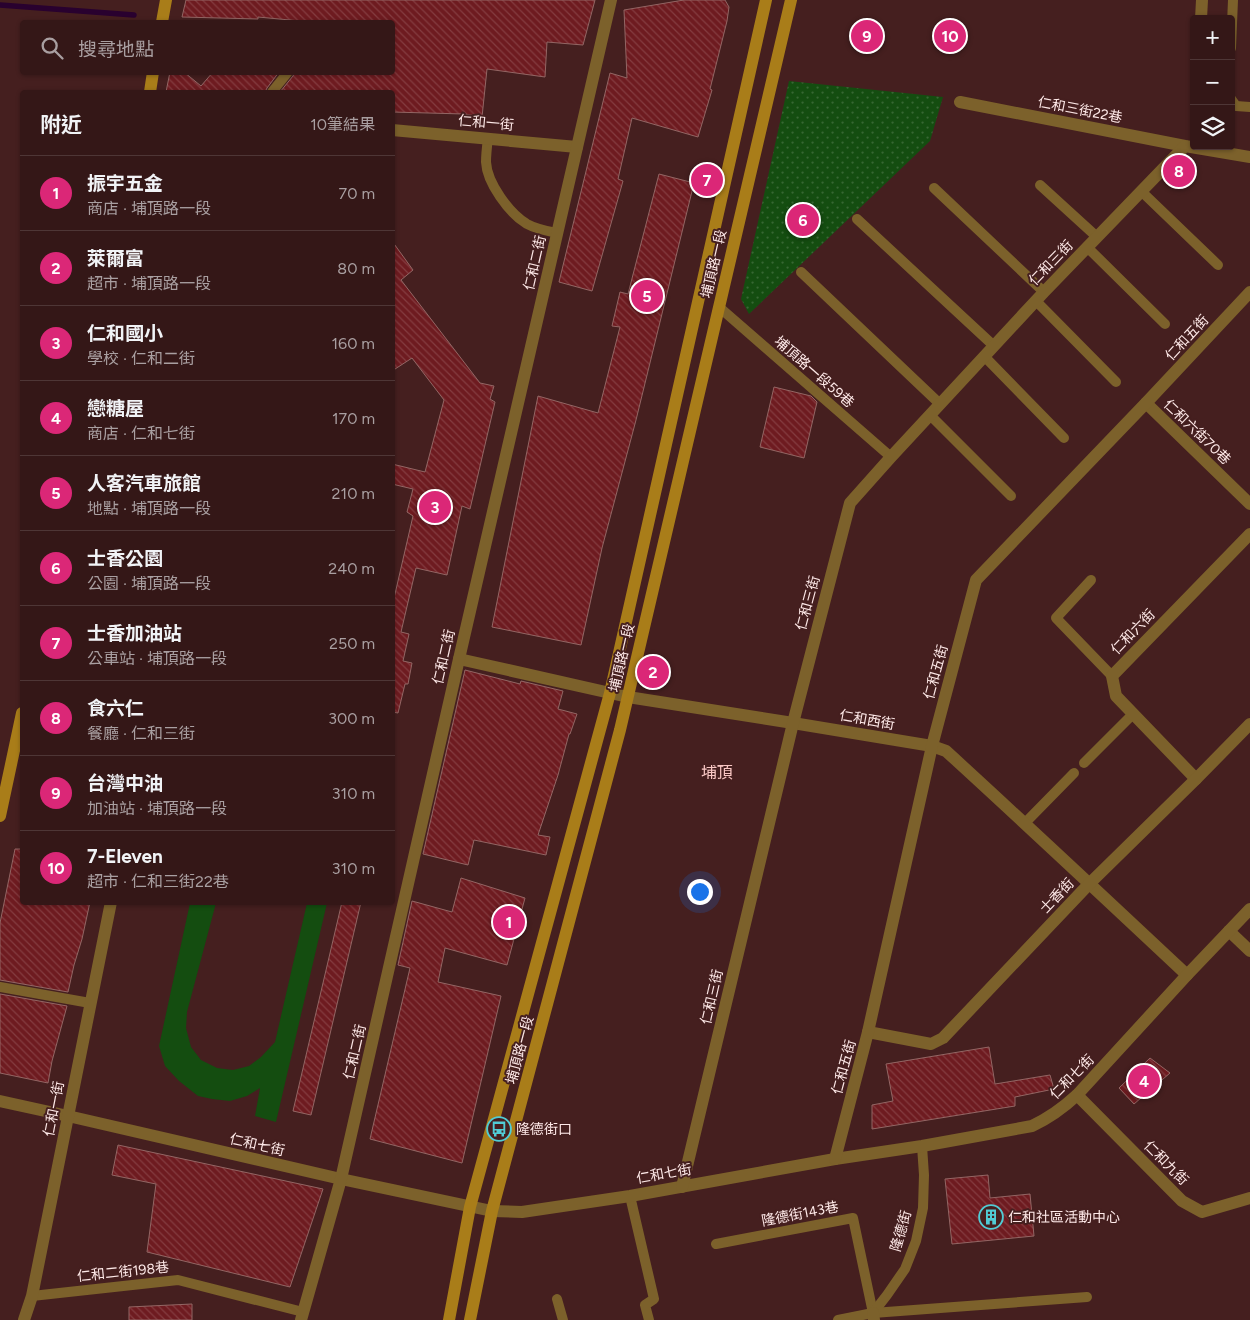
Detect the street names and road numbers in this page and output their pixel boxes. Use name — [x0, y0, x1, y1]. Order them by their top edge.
street label: 仁和三街22巷 — [1036, 93, 1124, 127]
street label: 仁和一街 — [457, 112, 515, 134]
street label: 埔頂路一段 — [698, 228, 730, 300]
street label: 仁和二街 — [520, 234, 550, 292]
street label: 仁和三街 — [1025, 237, 1077, 289]
street label: 仁和五街 — [1162, 312, 1212, 364]
street label: 埔頂路一段59巷 — [771, 333, 857, 411]
street label: 仁和六街70巷 — [1160, 396, 1234, 468]
street label: 仁和三街 — [793, 574, 823, 632]
street label: 仁和六街 — [1107, 606, 1159, 658]
street label: 埔頂路一段 — [606, 622, 638, 694]
street label: 仁和二街 — [429, 628, 459, 686]
street label: 仁和五街 — [921, 643, 951, 701]
street label: 仁和西街 — [838, 707, 896, 733]
street label: 士香街 — [1036, 875, 1078, 917]
street label: 仁和三街 — [697, 968, 727, 1026]
street label: 埔頂路一段 — [503, 1014, 537, 1086]
street label: 仁和二街 — [340, 1023, 370, 1081]
street label: 仁和五街 — [829, 1038, 859, 1096]
street label: 仁和七街 — [1046, 1051, 1098, 1103]
street label: 仁和一街 — [40, 1080, 68, 1138]
street label: 仁和七街 — [228, 1130, 286, 1160]
street label: 仁和九街 — [1140, 1137, 1192, 1189]
street label: 仁和七街 — [635, 1161, 693, 1187]
street label: 隆德街143巷 — [760, 1198, 840, 1230]
street label: 隆德街 — [887, 1208, 915, 1254]
street label: 仁和二街198巷 — [76, 1259, 170, 1285]

